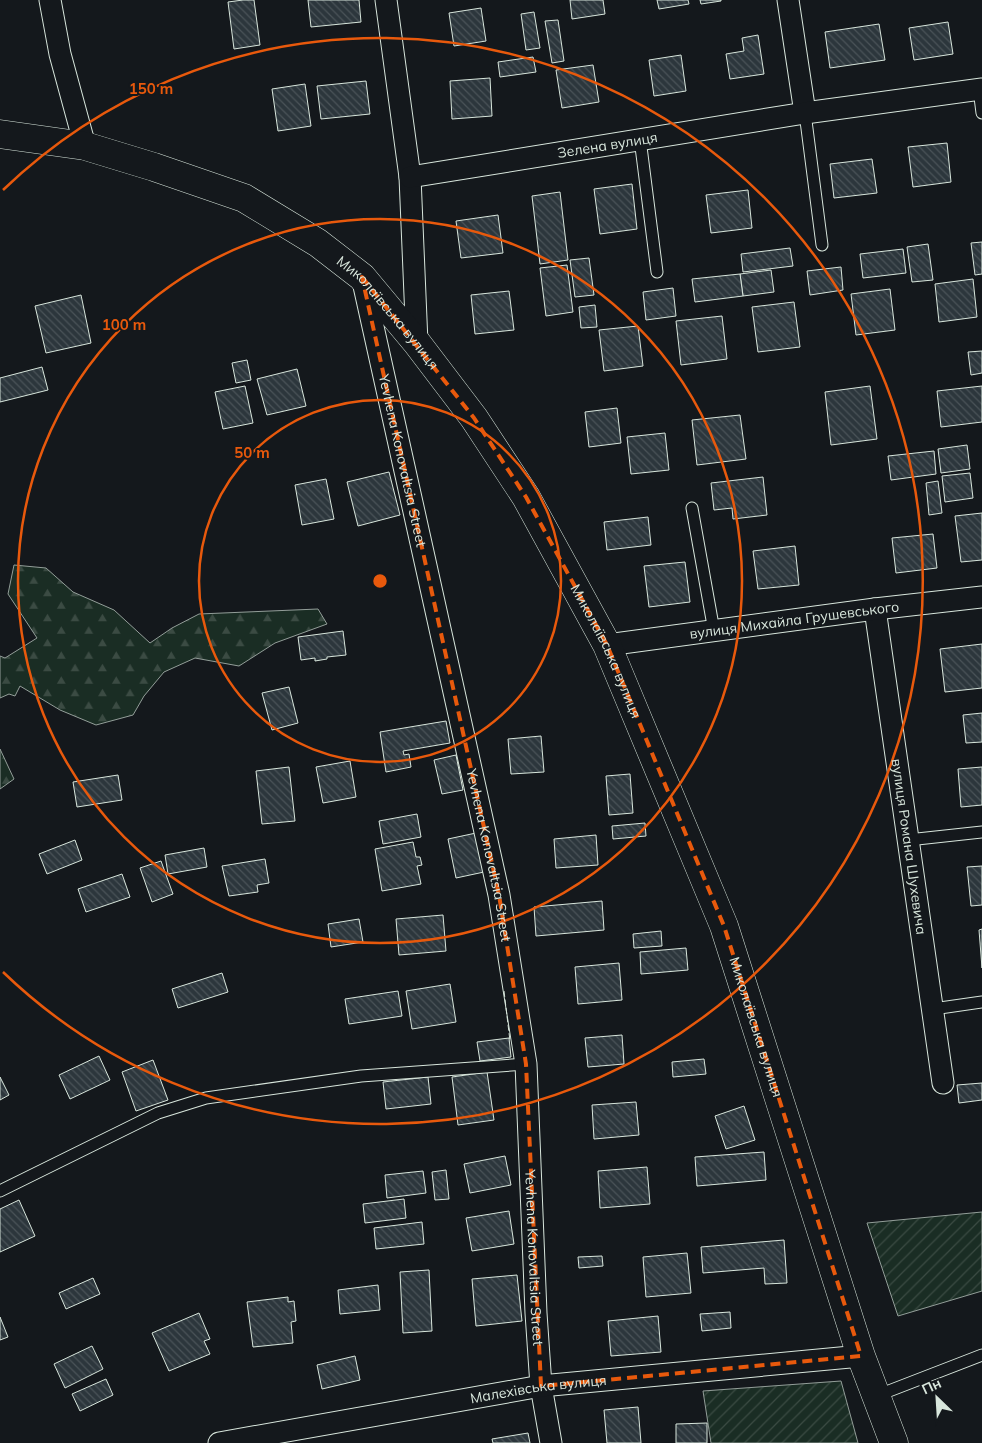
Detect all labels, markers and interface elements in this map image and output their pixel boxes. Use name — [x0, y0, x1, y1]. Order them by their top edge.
text: 150 m — [129, 79, 173, 98]
street label: Зелена вулиця — [556, 128, 659, 162]
street label: Миколаївська вулиця — [333, 252, 443, 373]
text: 100 m — [102, 315, 146, 334]
street label: Yevhena Konovaltsia Street — [375, 371, 431, 549]
text: 50 m — [234, 443, 270, 462]
centre of rings — [371, 572, 389, 590]
street label: Миколаївська вулиця — [567, 581, 645, 721]
street label: вулиця Михайла Грушевського — [688, 597, 900, 643]
street label: вулиця Романа Шухевича — [888, 757, 931, 936]
street label: Yevhena Konovaltsia Street — [462, 766, 515, 943]
street label: Миколаївська вулиця — [725, 954, 787, 1099]
street label: Yevhena Konovaltsia Street — [521, 1168, 547, 1346]
street label: Малехівська вулиця — [469, 1371, 607, 1407]
north arrow — [912, 1373, 962, 1423]
text: Пн — [919, 1374, 944, 1398]

